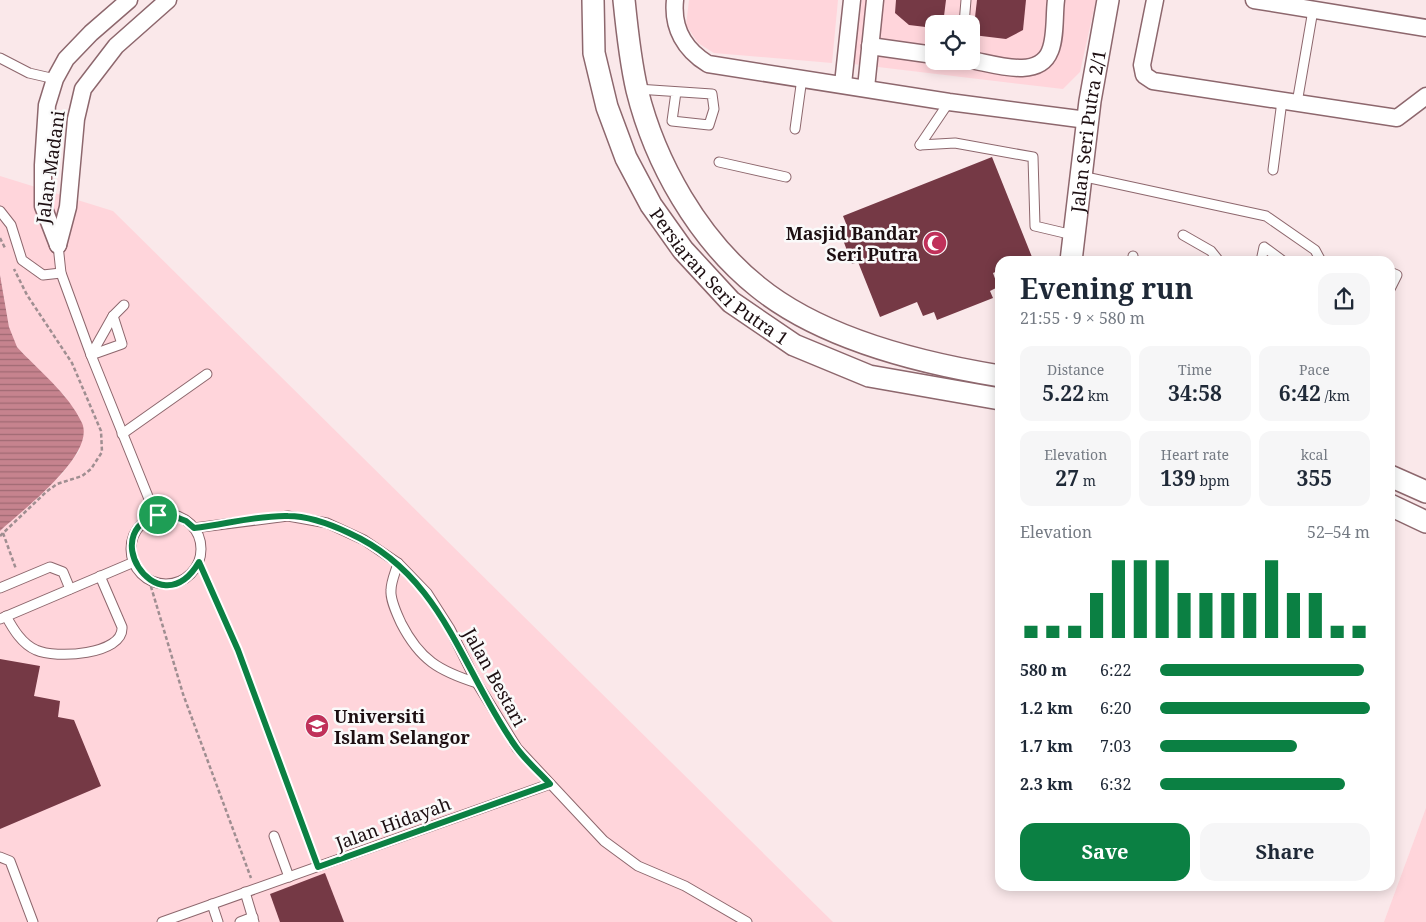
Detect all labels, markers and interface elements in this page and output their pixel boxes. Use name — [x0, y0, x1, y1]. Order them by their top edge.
map controls — [925, 15, 980, 70]
button: locate — [925, 15, 980, 70]
street label: Jalan Seri Putra 2/1 — [1065, 48, 1111, 215]
street label: Jalan Madani — [30, 109, 70, 226]
street label: Persiaran Seri Putra 1 — [645, 203, 794, 350]
place label: Masjid Bandar Seri Putra — [786, 221, 919, 266]
mosque icon: Masjid Bandar Seri Putra — [922, 230, 948, 256]
text: Evening run — [1020, 269, 1193, 307]
button: share — [1318, 273, 1370, 325]
text: 21:55 · 9 × 580 m — [1020, 307, 1145, 329]
text: Distance — [1047, 360, 1104, 379]
text: Time — [1178, 360, 1212, 379]
text: Pace — [1299, 360, 1330, 379]
text: 5.22 — [1042, 379, 1084, 407]
text: 34:58 — [1168, 379, 1222, 407]
text: 6:42 — [1279, 379, 1321, 407]
text: km — [1084, 386, 1109, 405]
text: /km — [1321, 386, 1350, 405]
text: Elevation — [1044, 445, 1107, 464]
text: Heart rate — [1161, 445, 1229, 464]
text: kcal — [1301, 445, 1328, 464]
text: 27 — [1055, 464, 1079, 492]
text: 139 — [1160, 464, 1196, 492]
text: 355 — [1297, 464, 1332, 492]
text: m — [1079, 471, 1096, 490]
text: bpm — [1196, 471, 1230, 490]
pin — [137, 494, 179, 536]
icon: arrive — [144, 501, 172, 529]
text: Elevation — [1020, 521, 1092, 543]
text: 52–54 m — [1307, 521, 1370, 543]
street label: Jalan Bestari — [458, 623, 532, 731]
text: 580 m — [1020, 659, 1067, 681]
text: 6:22 — [1100, 659, 1131, 681]
text: 1.2 km — [1020, 697, 1073, 719]
text: 6:20 — [1100, 697, 1131, 719]
place label: Universiti Islam Selangor — [334, 704, 470, 749]
school or university icon: Universiti Islam Selangor — [304, 713, 330, 739]
text: 1.7 km — [1020, 735, 1073, 757]
text: 7:03 — [1100, 735, 1131, 757]
text: 2.3 km — [1020, 773, 1073, 795]
text: 6:32 — [1100, 773, 1131, 795]
street label: Jalan Hidayah — [331, 791, 454, 855]
button: Save — [1020, 823, 1190, 881]
button: Share — [1200, 823, 1370, 881]

